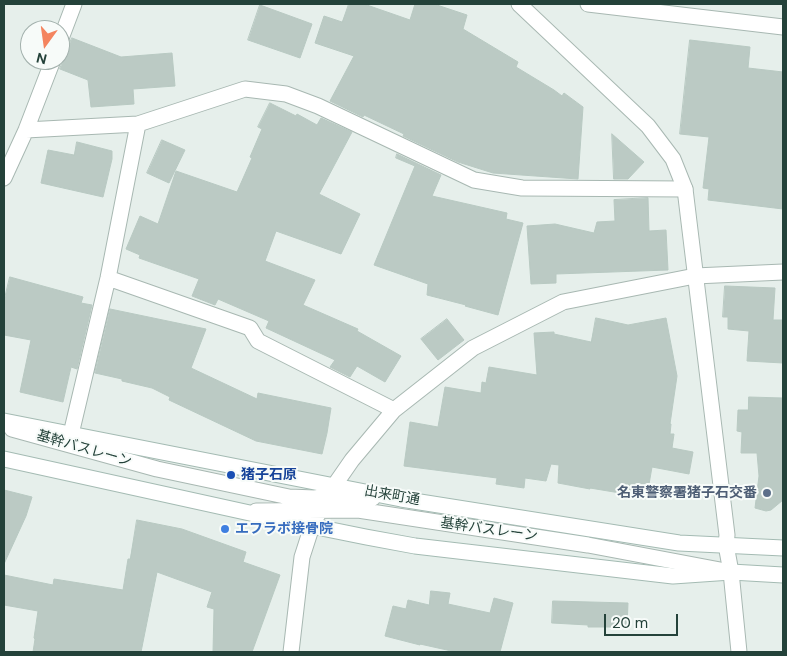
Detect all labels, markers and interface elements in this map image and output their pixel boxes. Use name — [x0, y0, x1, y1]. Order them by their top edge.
north arrow — [20, 20, 70, 70]
text: N — [34, 49, 49, 69]
street label: 基幹バスレーン — [35, 427, 133, 471]
place label: 猪子石原 — [241, 467, 297, 483]
marker: 猪子石原 — [225, 469, 237, 481]
street label: 出来町通 — [363, 483, 421, 509]
place label: 名東警察署猪子石交番 — [617, 485, 757, 501]
marker: 名東警察署猪子石交番 — [761, 487, 773, 499]
street label: 基幹バスレーン — [439, 515, 539, 545]
place label: エフラボ接骨院 — [235, 521, 333, 537]
marker: エフラボ接骨院 — [219, 523, 231, 535]
scale bar — [607, 604, 681, 636]
text: 20 m — [612, 613, 648, 633]

